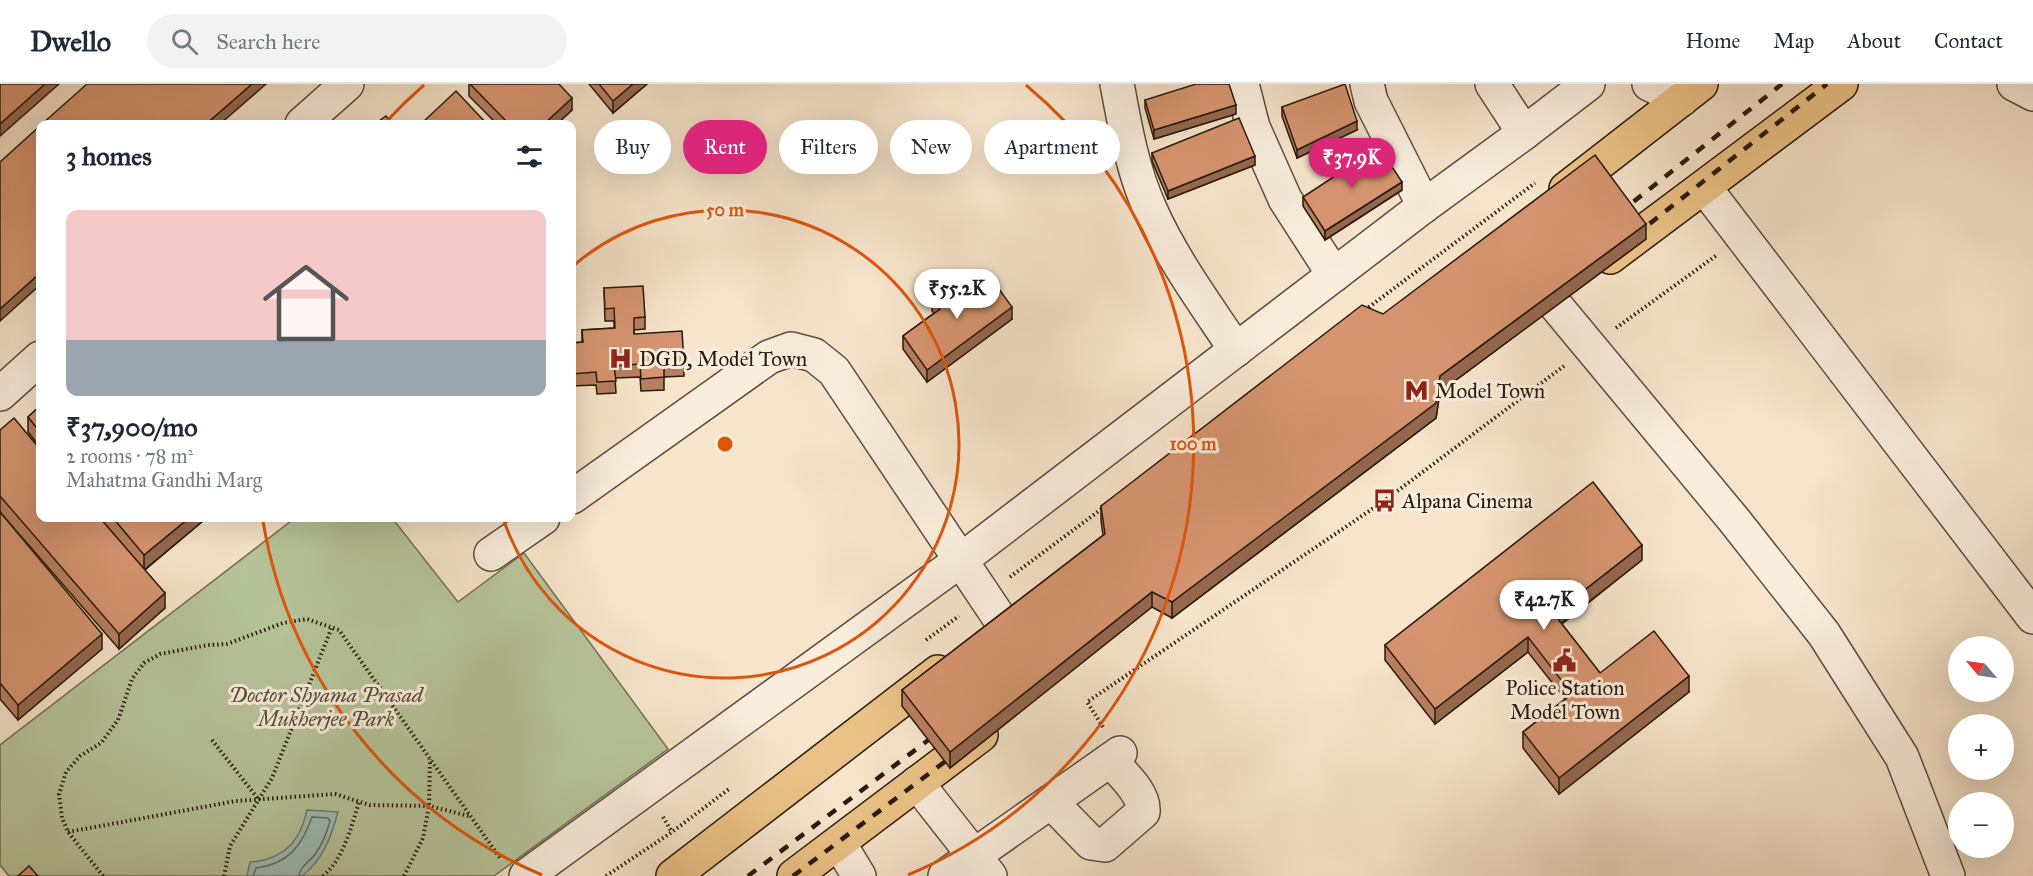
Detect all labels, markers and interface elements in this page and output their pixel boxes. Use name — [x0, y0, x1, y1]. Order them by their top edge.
search box — [147, 14, 567, 68]
text: Dwello — [30, 24, 111, 59]
icon: search — [168, 25, 201, 58]
text: Search here — [216, 28, 320, 55]
text: Home — [1685, 28, 1740, 54]
text: Map — [1773, 28, 1814, 54]
text: About — [1847, 28, 1901, 54]
text: Contact — [1934, 28, 2003, 54]
chip: Buy — [594, 120, 671, 174]
chip: Rent — [683, 120, 767, 174]
chip: Filters — [779, 120, 878, 174]
chip: New — [890, 120, 972, 174]
chip: Apartment — [984, 120, 1120, 174]
pin: ₹37.9K — [1303, 138, 1401, 189]
text: 3 homes — [66, 140, 152, 172]
icon: filters — [513, 140, 546, 173]
text: ₹37.9K — [1323, 145, 1381, 169]
text: 50 m — [706, 199, 745, 221]
icon: home — [252, 249, 360, 357]
pin: ₹55.2K — [908, 269, 1006, 320]
text: ₹55.2K — [928, 276, 986, 300]
hospital icon: DGD, Model Town — [608, 346, 634, 372]
place label: DGD, Model Town — [639, 346, 807, 372]
metro station icon: Model Town — [1404, 378, 1430, 404]
place label: Model Town — [1435, 378, 1545, 404]
text: ₹37,900/mo — [66, 411, 198, 443]
text: 100 m — [1170, 433, 1217, 455]
centre of rings — [715, 434, 735, 454]
text: 2 rooms · 78 m² — [66, 444, 193, 468]
text: Mahatma Gandhi Marg — [66, 468, 262, 492]
bus stop icon: Alpana Cinema — [1371, 488, 1397, 514]
place label: Alpana Cinema — [1401, 488, 1533, 514]
pin: ₹42.7K — [1495, 580, 1593, 631]
text: ₹42.7K — [1514, 587, 1574, 611]
north arrow — [1948, 636, 2014, 702]
map controls — [1948, 636, 2014, 858]
public building icon: Police Station Model Town — [1552, 647, 1578, 673]
place label: Police Station Model Town — [1505, 675, 1625, 725]
park label: Doctor Shyama Prasad Mukherjee Park — [229, 682, 425, 732]
button: + — [1948, 714, 2014, 780]
button: − — [1948, 792, 2014, 858]

